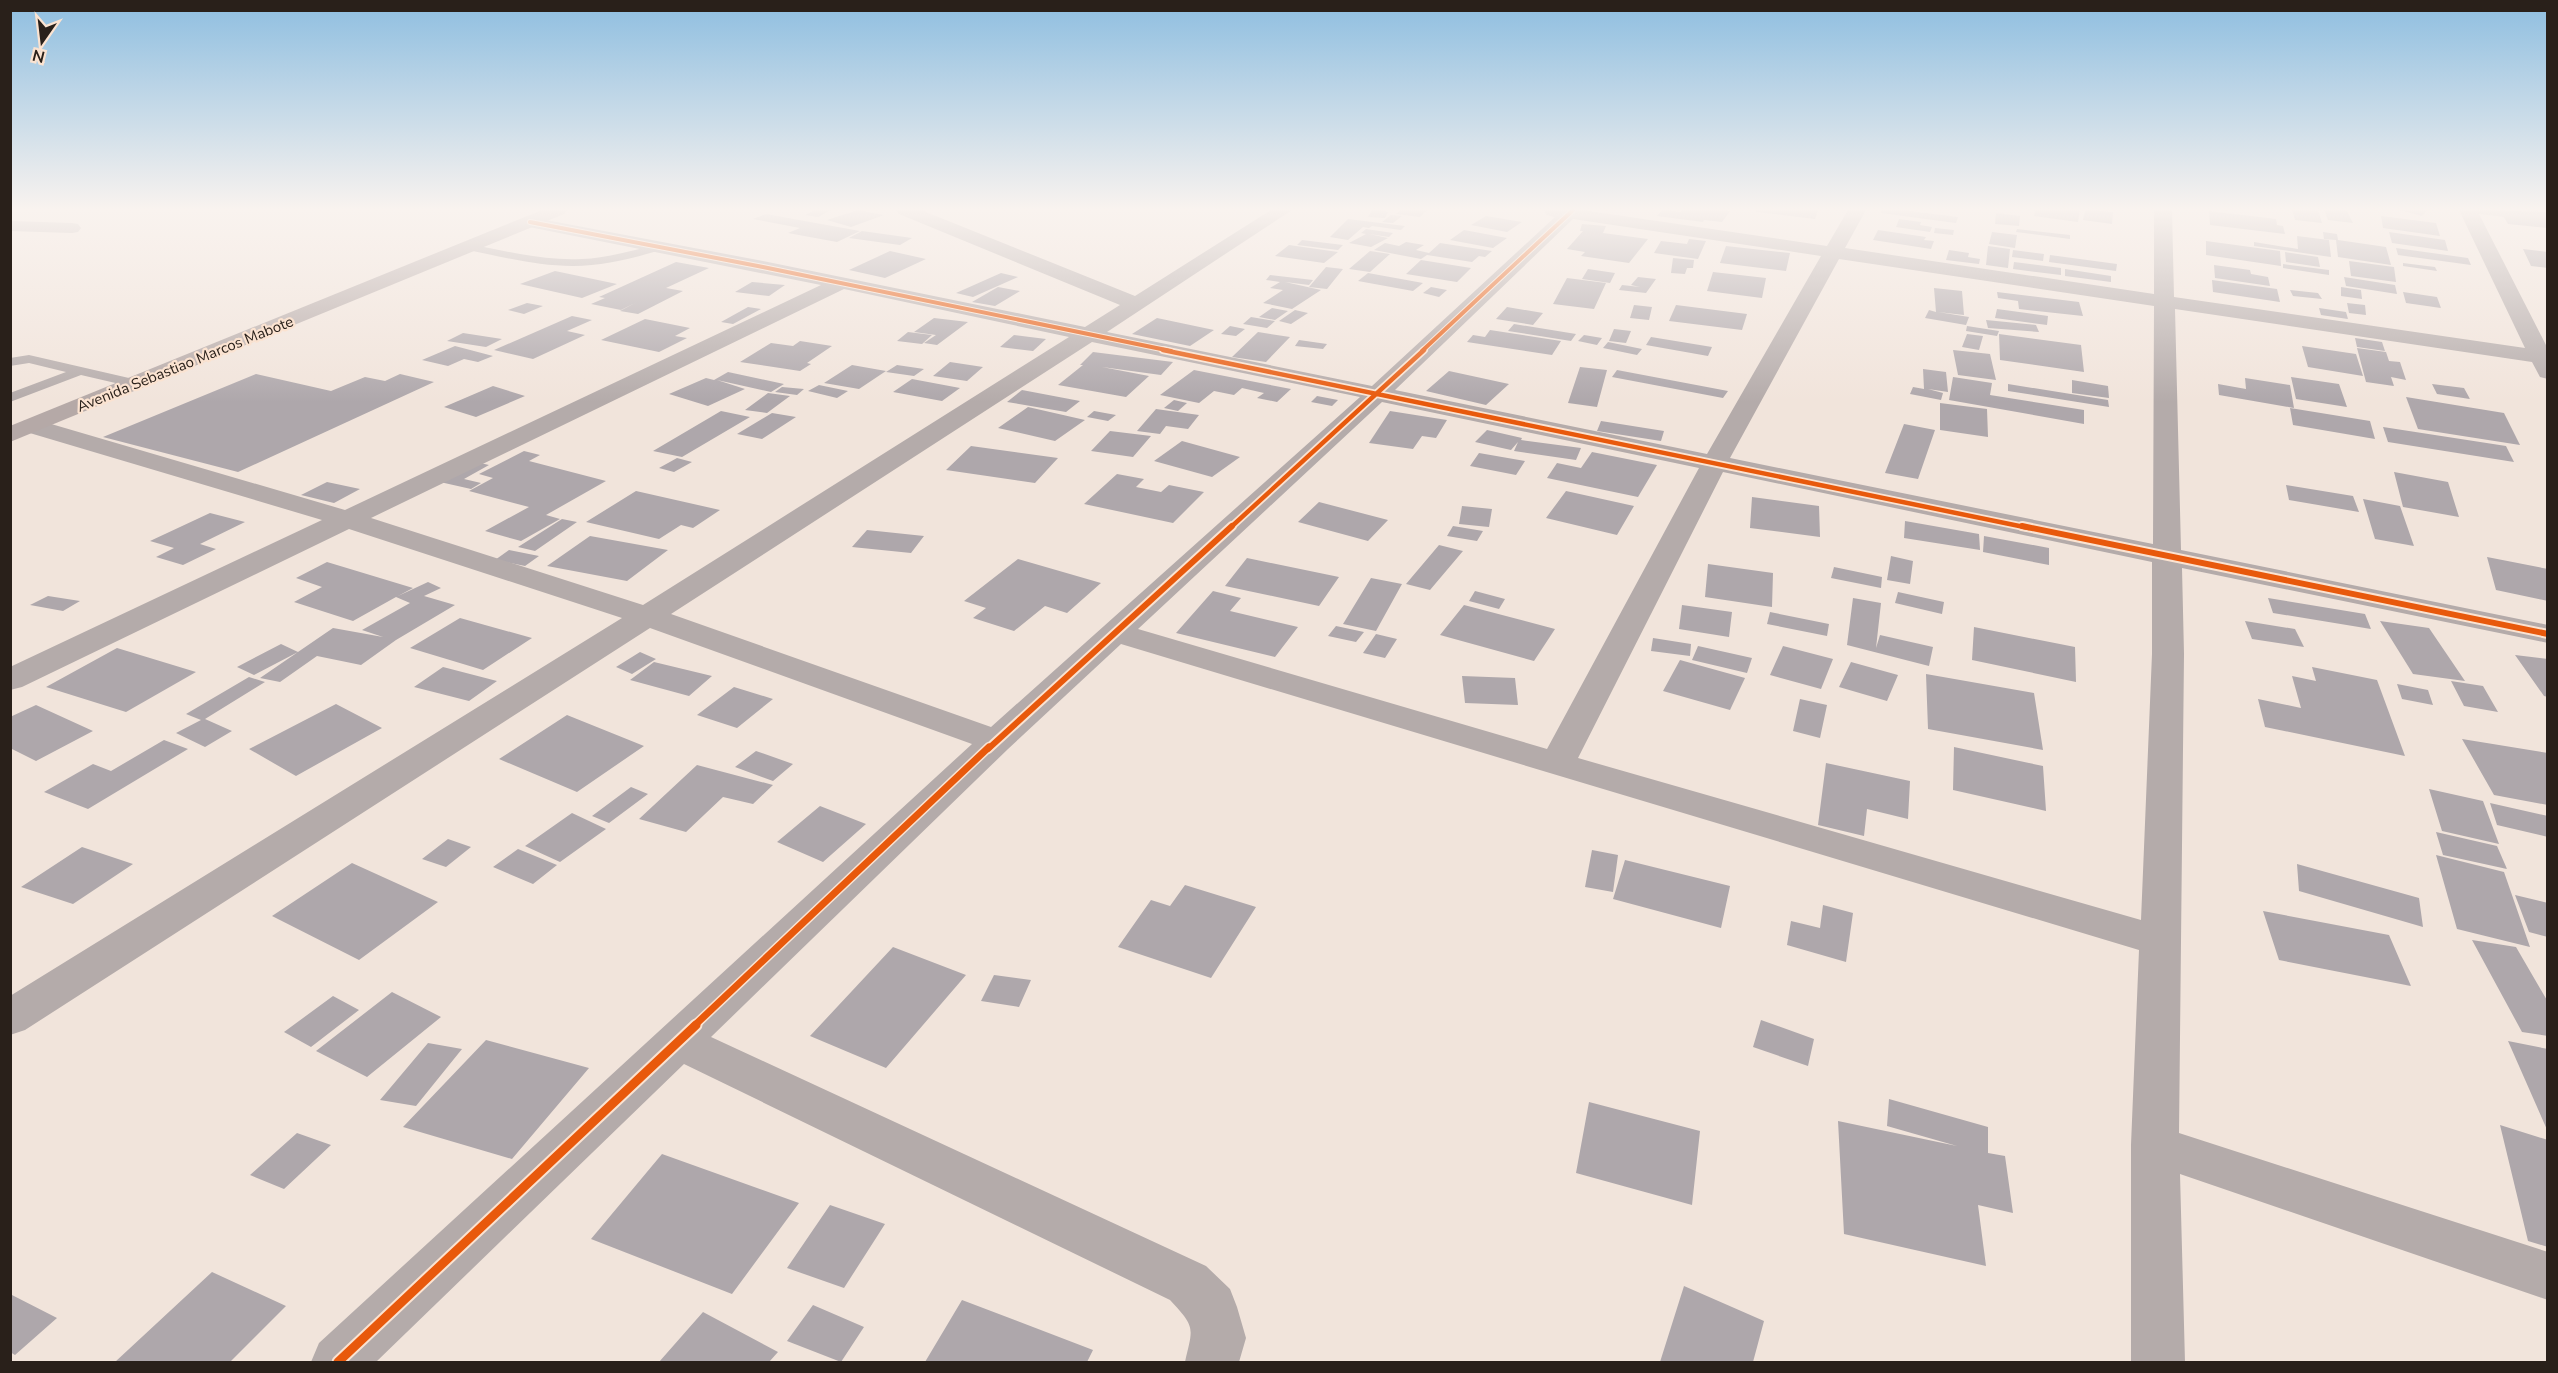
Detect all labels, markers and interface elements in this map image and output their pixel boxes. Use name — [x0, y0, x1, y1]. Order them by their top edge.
north arrow — [12, 12, 72, 72]
text: N — [30, 43, 47, 68]
street label: Avenida Sebastiao Marcos Mabote — [74, 311, 296, 417]

